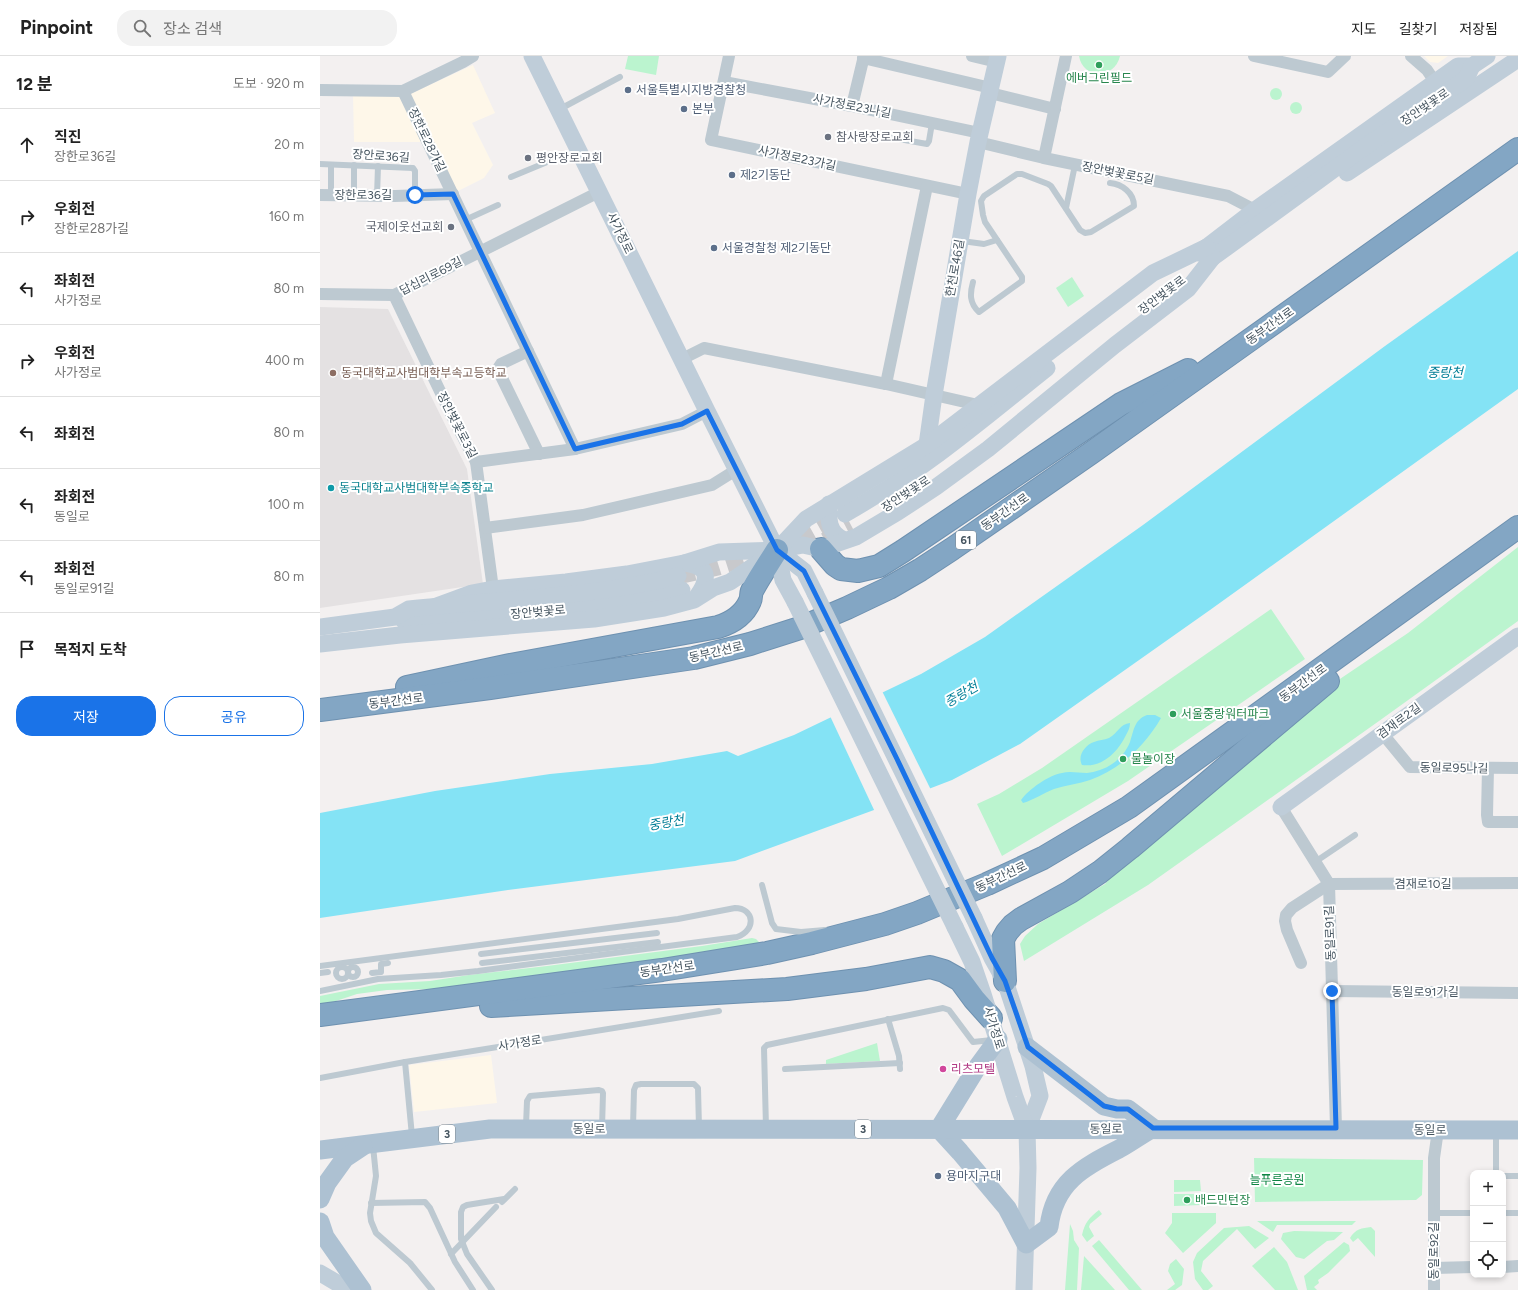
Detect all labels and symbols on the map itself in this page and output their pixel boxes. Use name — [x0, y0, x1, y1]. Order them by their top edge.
marker: 에버그린필드 — [1094, 60, 1104, 70]
place label: 에버그린필드 — [1066, 71, 1132, 85]
place label: 서울특별시지방경찰청 — [636, 83, 746, 97]
marker: 서울특별시지방경찰청 — [623, 85, 633, 95]
street label: 장안벚꽃로 — [1398, 86, 1452, 128]
street label: 사가정로23나길 — [812, 92, 892, 120]
place label: 본부 — [692, 102, 714, 116]
marker: 본부 — [679, 104, 689, 114]
street label: 장한로28가길 — [406, 106, 448, 174]
place label: 참사랑장로교회 — [836, 130, 913, 144]
marker: 참사랑장로교회 — [823, 132, 833, 142]
street label: 사가정로23가길 — [757, 143, 837, 173]
street label: 장안로36길 — [352, 147, 410, 165]
place label: 평안장로교회 — [536, 151, 602, 165]
marker: 평안장로교회 — [523, 153, 533, 163]
street label: 장안벚꽃로5길 — [1081, 159, 1155, 187]
place label: 제2기동단 — [740, 168, 791, 182]
marker: 제2기동단 — [727, 170, 737, 180]
route start — [406, 186, 424, 204]
street label: 장한로36길 — [334, 188, 392, 202]
street label: 사가정로 — [604, 210, 636, 256]
place label: 국제이웃선교회 — [366, 220, 443, 234]
marker: 국제이웃선교회 — [446, 222, 456, 232]
street label: 한천로46길 — [943, 238, 967, 298]
place label: 서울경찰청 제2기동단 — [722, 241, 831, 255]
marker: 서울경찰청 제2기동단 — [709, 243, 719, 253]
street label: 답십리로69길 — [397, 254, 465, 298]
street label: 장안벚꽃로 — [1136, 273, 1188, 317]
street label: 동부간선로 — [1243, 304, 1297, 348]
water label: 중랑천 — [1427, 365, 1464, 380]
place label: 동국대학교사범대학부속고등학교 — [341, 366, 507, 380]
marker: 동국대학교사범대학부속고등학교 — [328, 368, 338, 378]
street label: 장안벚꽃로3길 — [434, 389, 480, 461]
street label: 장안벚꽃로 — [879, 473, 933, 515]
place label: 동국대학교사범대학부속중학교 — [339, 481, 494, 495]
marker: 동국대학교사범대학부속중학교 — [326, 483, 336, 493]
street label: 동부간선로 — [978, 490, 1032, 534]
road number: 61 — [956, 531, 976, 549]
street label: 장안벚꽃로 — [510, 603, 566, 621]
street label: 동부간선로 — [688, 639, 744, 665]
street label: 동부간선로 — [1277, 661, 1329, 705]
water label: 중랑천 — [942, 678, 981, 710]
street label: 동부간선로 — [368, 691, 424, 711]
street label: 겸재로2길 — [1374, 700, 1424, 742]
place label: 서울중랑워터파크 — [1181, 707, 1269, 721]
marker: 서울중랑워터파크 — [1168, 709, 1178, 719]
place label: 물놀이장 — [1131, 752, 1175, 766]
marker: 물놀이장 — [1118, 754, 1128, 764]
street label: 동일로95나길 — [1419, 760, 1489, 776]
water label: 중랑천 — [647, 812, 686, 833]
street label: 동부간선로 — [973, 859, 1029, 895]
street label: 겸재로10길 — [1395, 877, 1451, 891]
street label: 동일로91길 — [1322, 905, 1338, 961]
street label: 동부간선로 — [639, 958, 695, 980]
route end — [1323, 982, 1341, 1000]
street label: 동일로91가길 — [1392, 985, 1458, 999]
street label: 사가정로 — [981, 1005, 1007, 1051]
street label: 사가정로 — [497, 1033, 543, 1053]
place label: 리츠모텔 — [951, 1062, 995, 1076]
marker: 리츠모텔 — [938, 1064, 948, 1074]
road number: 3 — [855, 1120, 871, 1138]
street label: 동일로 — [572, 1122, 606, 1136]
street label: 동일로 — [1089, 1122, 1123, 1136]
street label: 동일로 — [1413, 1123, 1447, 1137]
road number: 3 — [439, 1125, 455, 1143]
place label: 용마지구대 — [946, 1169, 1001, 1183]
marker: 용마지구대 — [933, 1171, 943, 1181]
park label: 늘푸른공원 — [1249, 1173, 1305, 1187]
place label: 배드민턴장 — [1195, 1193, 1250, 1207]
marker: 배드민턴장 — [1182, 1195, 1192, 1205]
street label: 동일로92길 — [1427, 1222, 1441, 1280]

